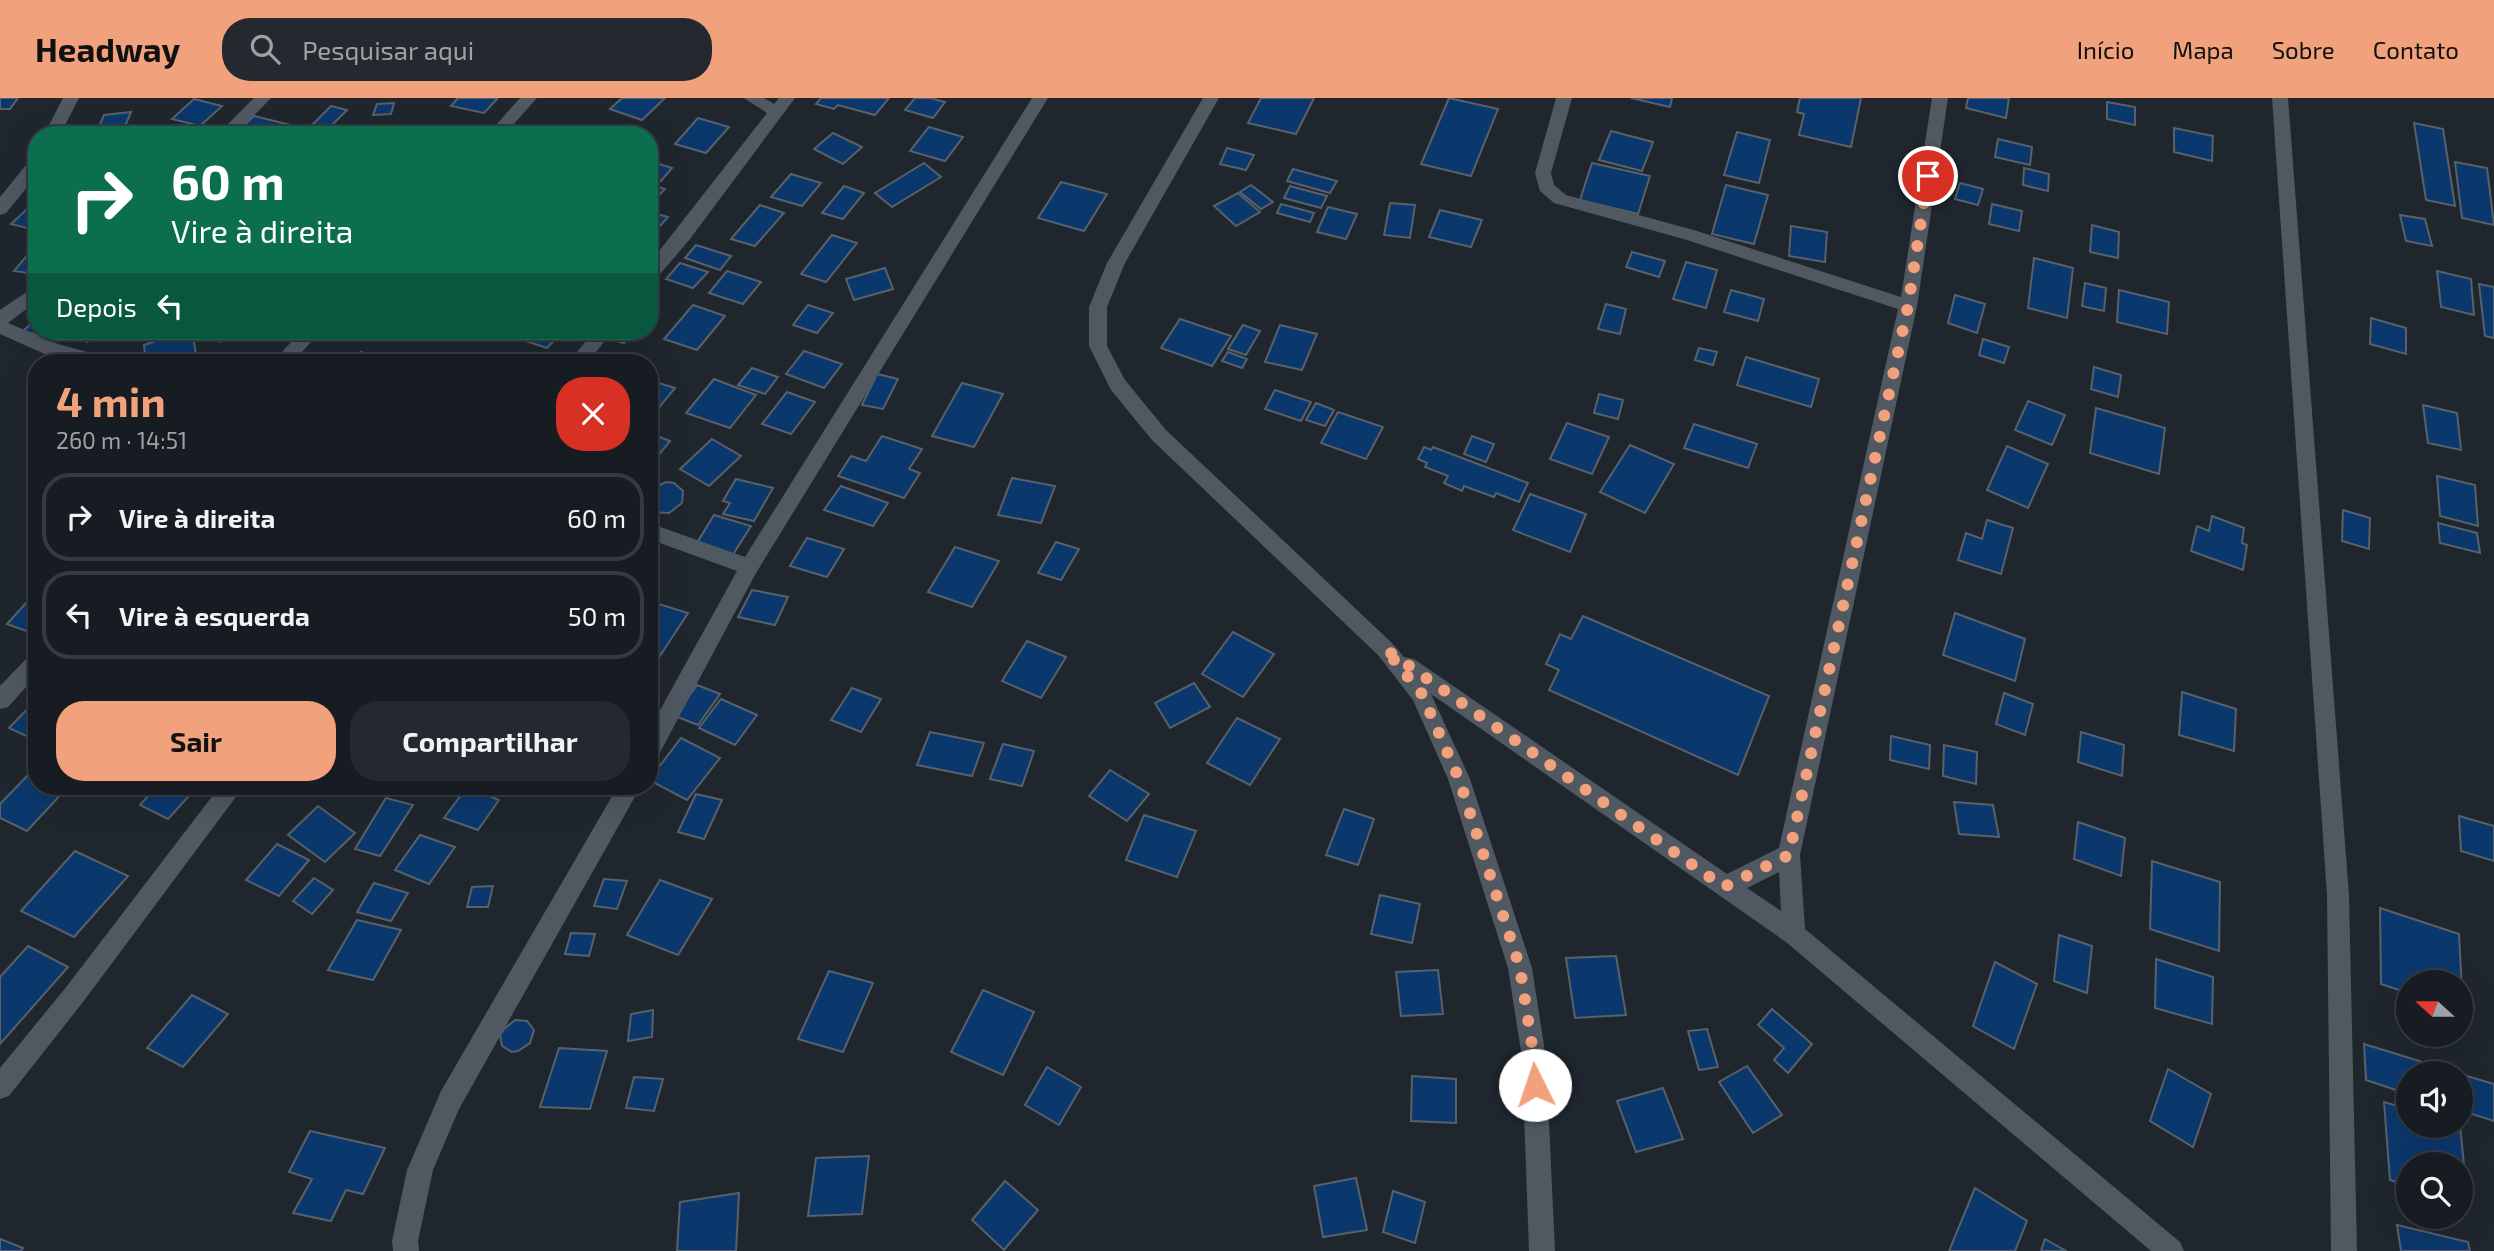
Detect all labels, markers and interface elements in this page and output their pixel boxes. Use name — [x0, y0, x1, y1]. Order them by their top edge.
search box — [222, 18, 712, 81]
text: Headway — [35, 29, 180, 69]
icon: search — [246, 30, 284, 68]
text: Pesquisar aqui — [302, 34, 474, 65]
text: Início — [2077, 35, 2134, 64]
text: Mapa — [2172, 35, 2234, 64]
text: Sobre — [2272, 35, 2335, 64]
text: Contato — [2373, 35, 2459, 64]
pin — [1898, 146, 1958, 206]
text: 60 m — [171, 151, 285, 210]
icon: right — [56, 154, 147, 245]
icon: arrive — [1909, 157, 1947, 195]
text: Vire à direita — [171, 211, 353, 249]
icon: left — [151, 287, 189, 325]
text: Depois — [56, 291, 137, 322]
text: 4 min — [56, 375, 166, 425]
button: close — [556, 377, 630, 451]
text: 260 m · 14:51 — [56, 426, 187, 454]
icon: right — [60, 498, 98, 536]
text: Vire à direita — [119, 502, 275, 533]
text: 60 m — [567, 502, 626, 533]
icon: left — [60, 596, 98, 634]
text: Vire à esquerda — [119, 600, 310, 631]
text: 50 m — [568, 600, 626, 631]
button: Sair — [56, 701, 336, 781]
button: Compartilhar — [350, 701, 630, 781]
north arrow — [2396, 970, 2473, 1046]
map controls — [2396, 970, 2473, 1229]
position arrow — [1498, 1048, 1572, 1122]
button: sound — [2396, 1061, 2473, 1138]
button: search — [2396, 1152, 2473, 1229]

